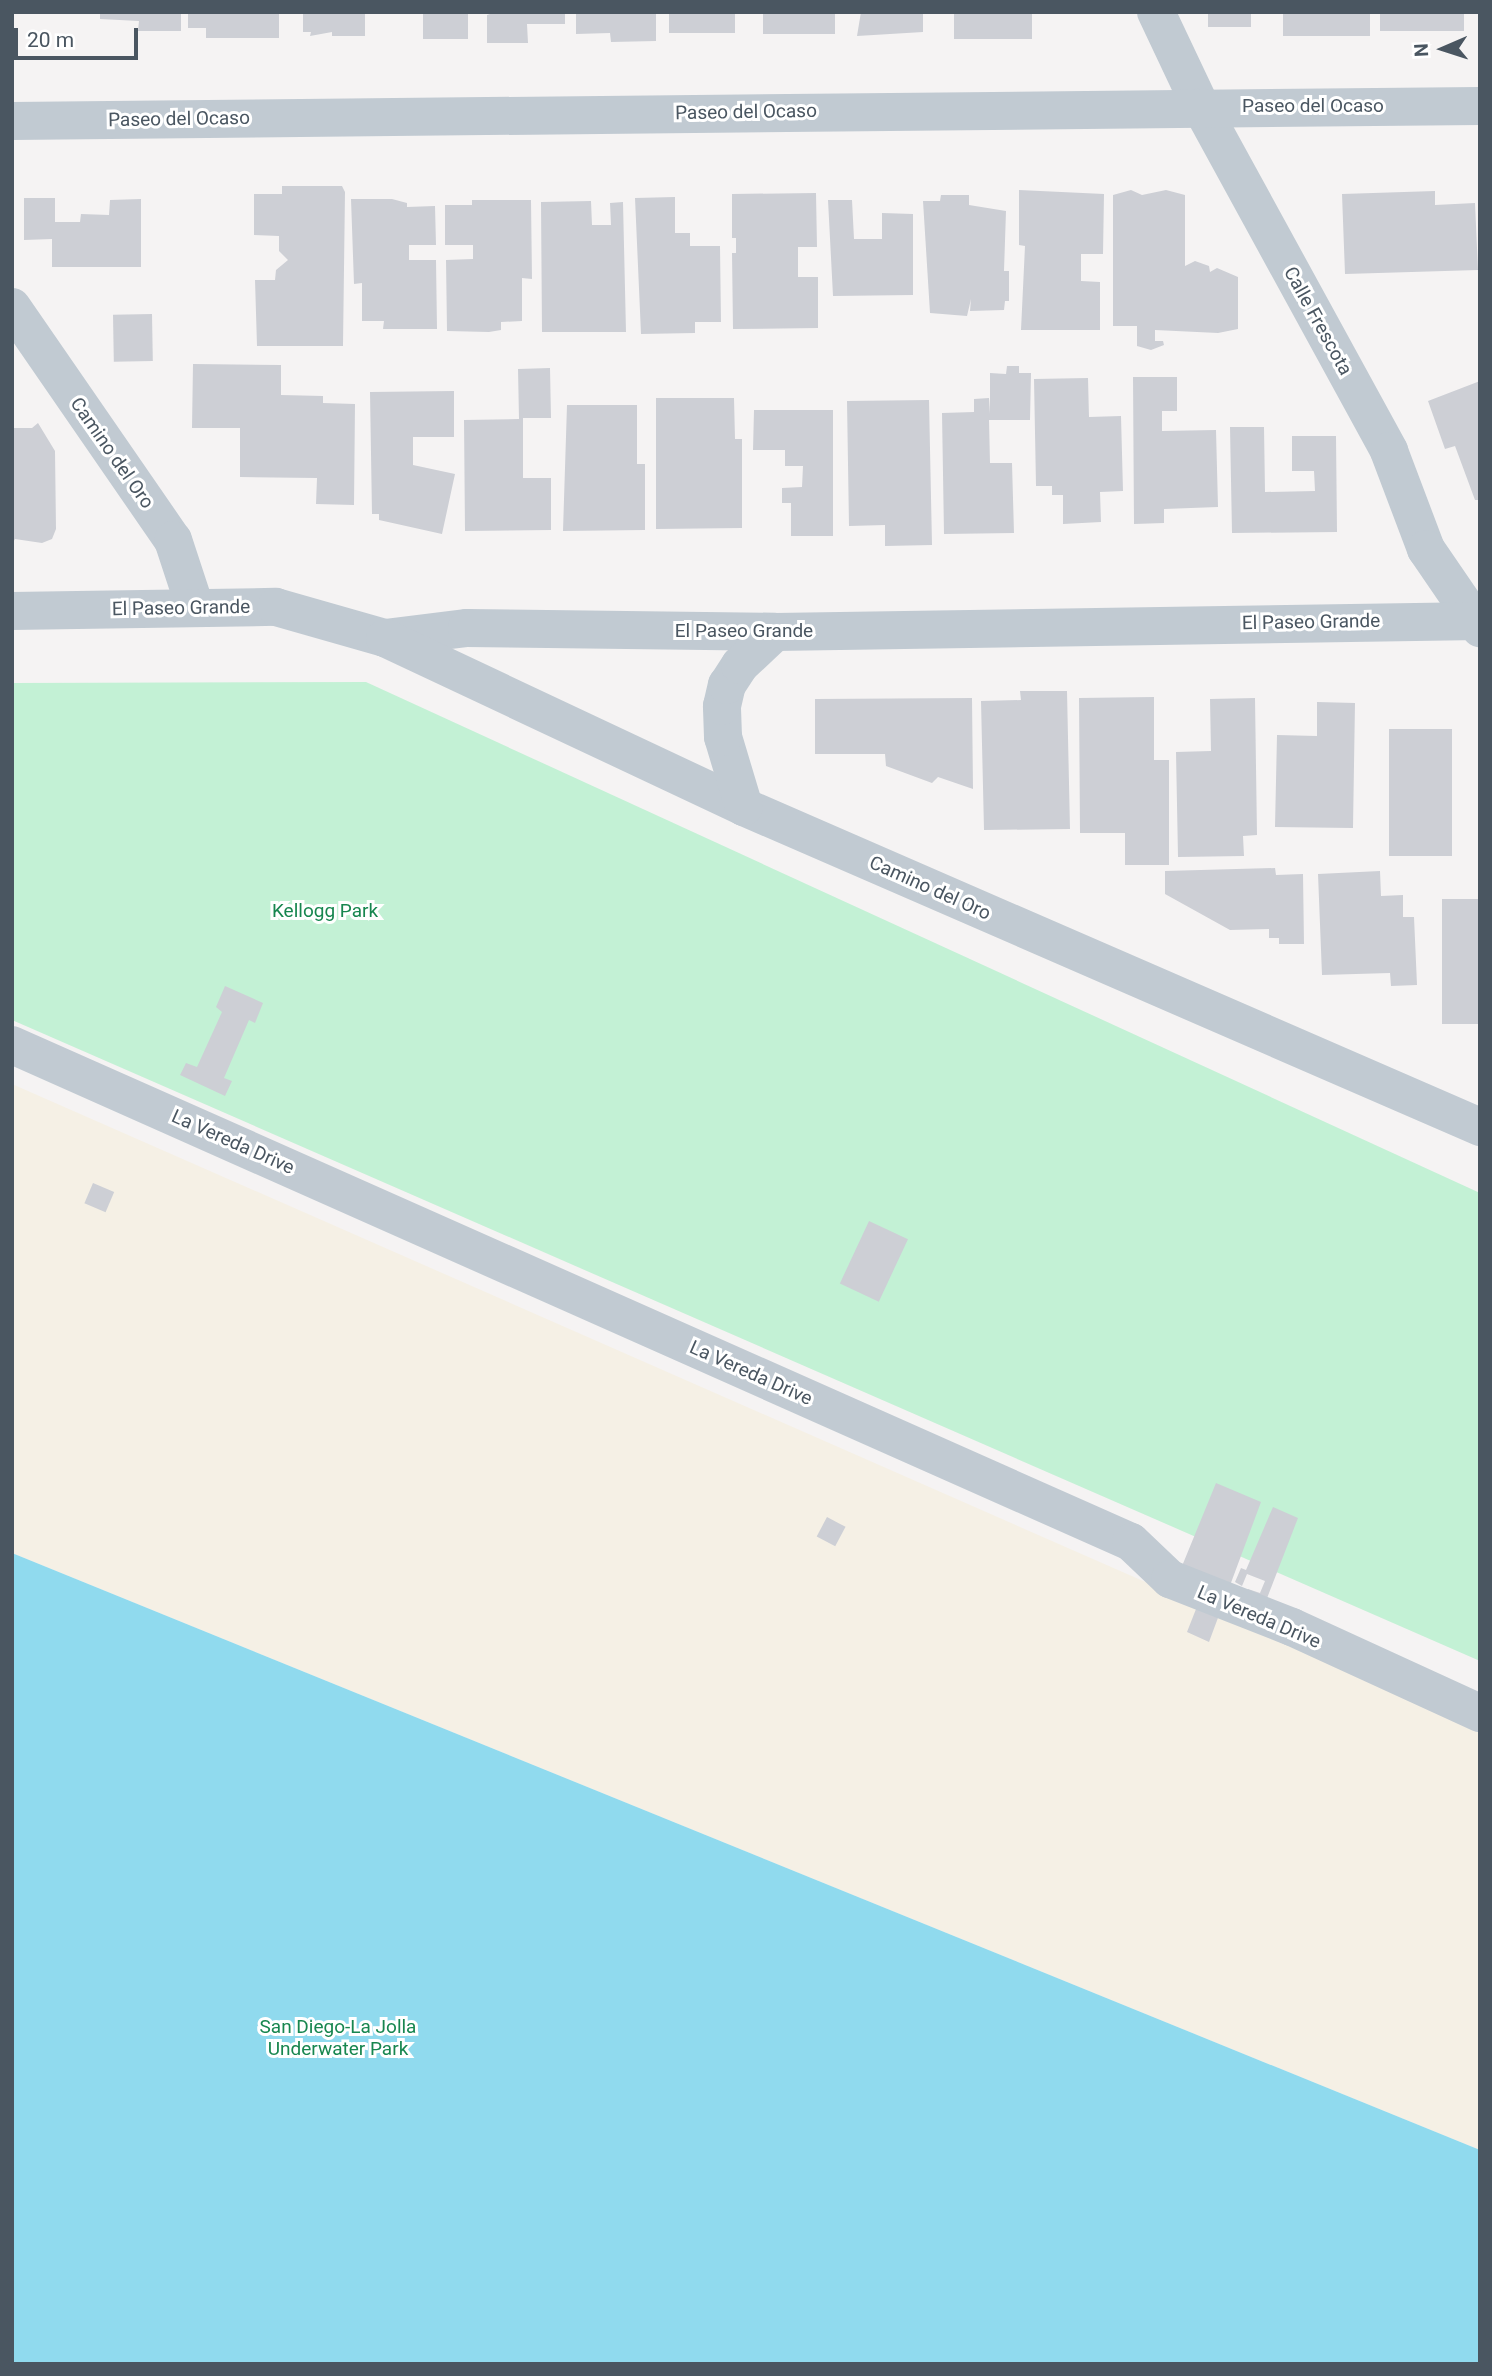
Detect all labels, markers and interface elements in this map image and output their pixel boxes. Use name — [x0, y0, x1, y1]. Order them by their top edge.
scale bar — [18, 14, 142, 58]
north arrow — [1408, 14, 1478, 84]
text: 20 m — [27, 28, 74, 52]
text: N — [1410, 43, 1433, 57]
street label: Paseo del Ocaso — [1242, 95, 1384, 117]
street label: Paseo del Ocaso — [675, 99, 817, 125]
street label: Paseo del Ocaso — [108, 106, 250, 132]
street label: Calle Frescota — [1279, 263, 1357, 379]
street label: Camino del Oro — [65, 393, 159, 513]
street label: El Paseo Grande — [112, 595, 250, 621]
street label: El Paseo Grande — [1242, 609, 1380, 635]
street label: El Paseo Grande — [675, 620, 813, 642]
street label: Camino del Oro — [866, 851, 994, 925]
park label: Kellogg Park — [272, 900, 378, 922]
street label: La Vereda Drive — [168, 1105, 298, 1179]
street label: La Vereda Drive — [686, 1336, 816, 1410]
street label: La Vereda Drive — [1194, 1581, 1324, 1653]
park label: San Diego-La Jolla Underwater Park — [260, 2016, 416, 2060]

